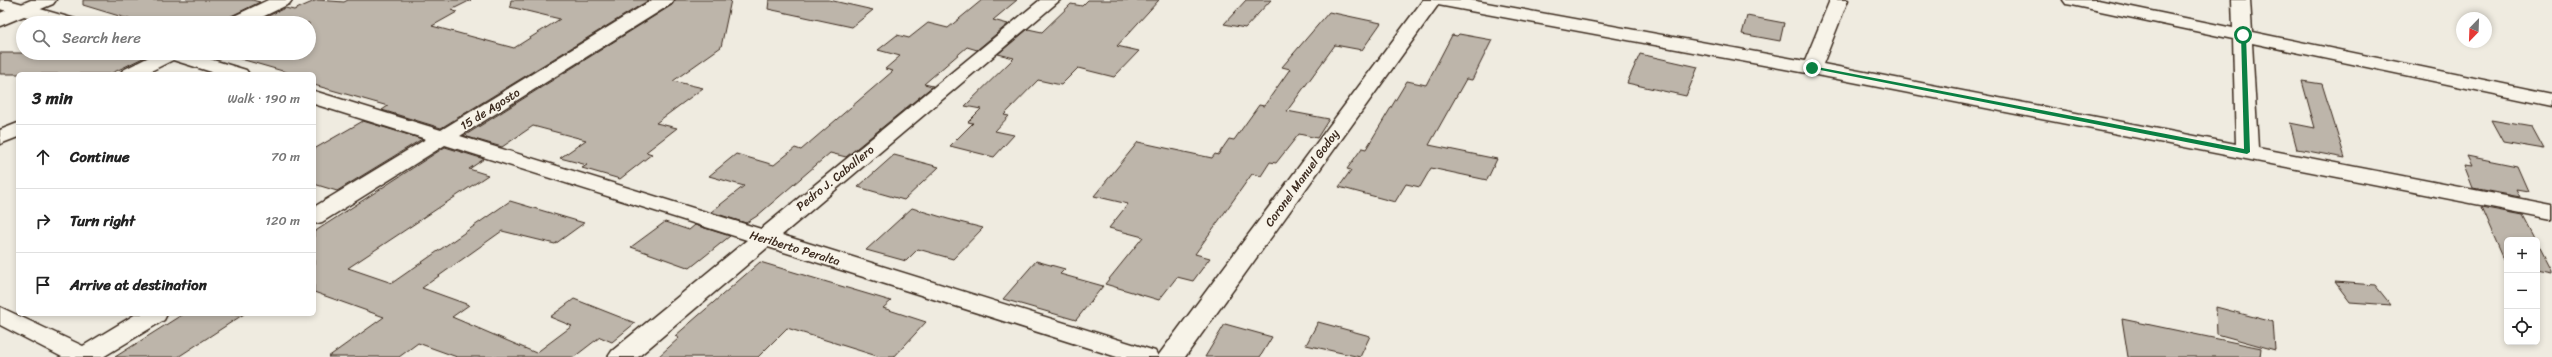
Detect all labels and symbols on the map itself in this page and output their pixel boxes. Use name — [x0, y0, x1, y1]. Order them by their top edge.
north arrow — [2456, 12, 2492, 48]
route start — [2234, 26, 2252, 44]
route end — [1803, 59, 1821, 77]
street label: 15 de Agosto — [456, 82, 524, 136]
street label: Coronel Manuel Godoy — [1259, 124, 1346, 232]
street label: Pedro J. Caballero — [791, 139, 879, 217]
street label: Heriberto Peralta — [747, 224, 843, 272]

